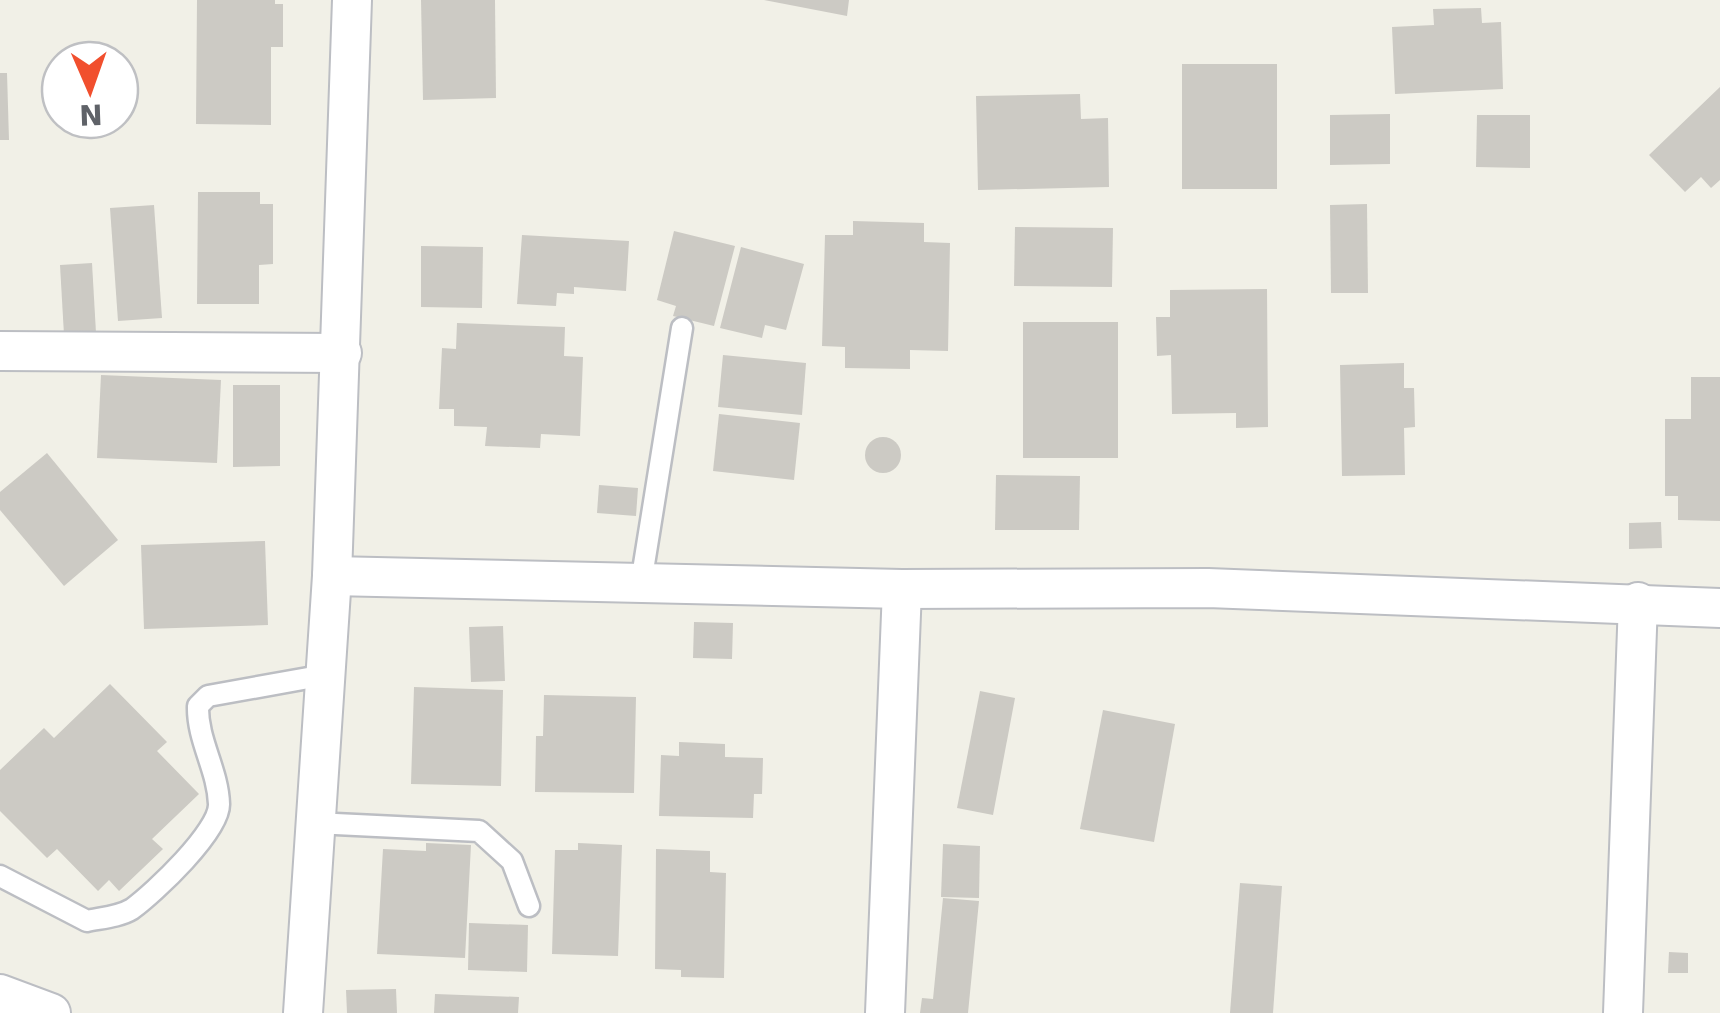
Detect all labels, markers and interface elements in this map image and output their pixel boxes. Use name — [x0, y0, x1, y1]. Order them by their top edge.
north arrow — [40, 40, 140, 140]
text: N — [79, 98, 103, 131]

